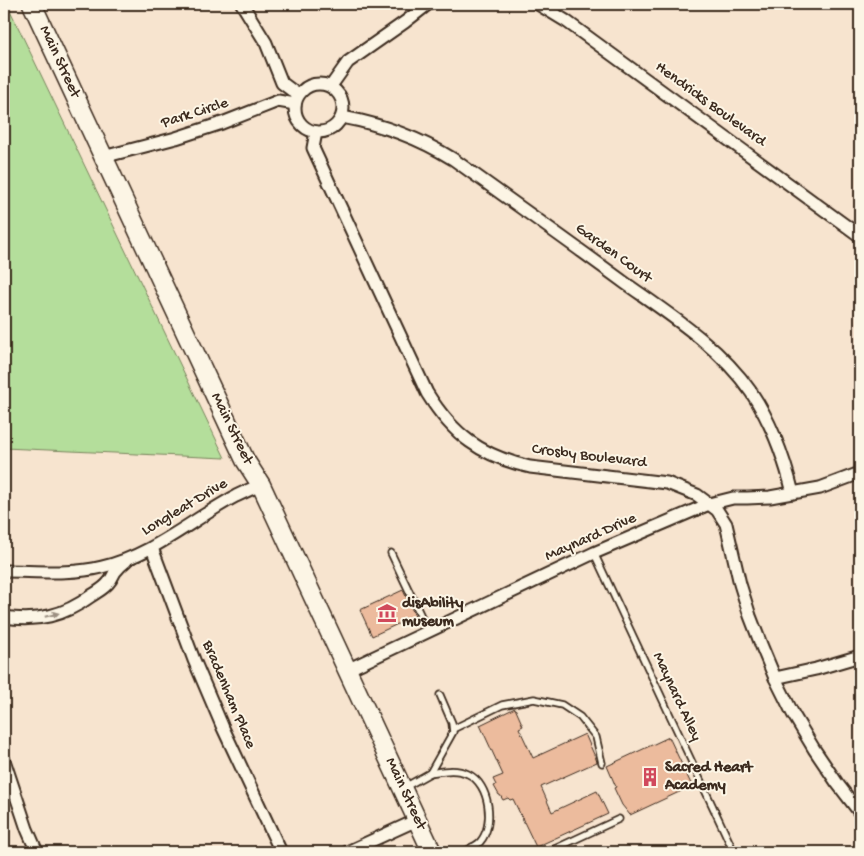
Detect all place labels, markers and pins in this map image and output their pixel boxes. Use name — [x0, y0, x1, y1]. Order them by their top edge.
place label: disAbility museum — [402, 595, 464, 632]
museum icon: disAbility museum — [376, 602, 398, 624]
place label: Sacred Heart Academy — [664, 759, 754, 796]
building icon: Sacred Heart Academy — [639, 766, 661, 788]

